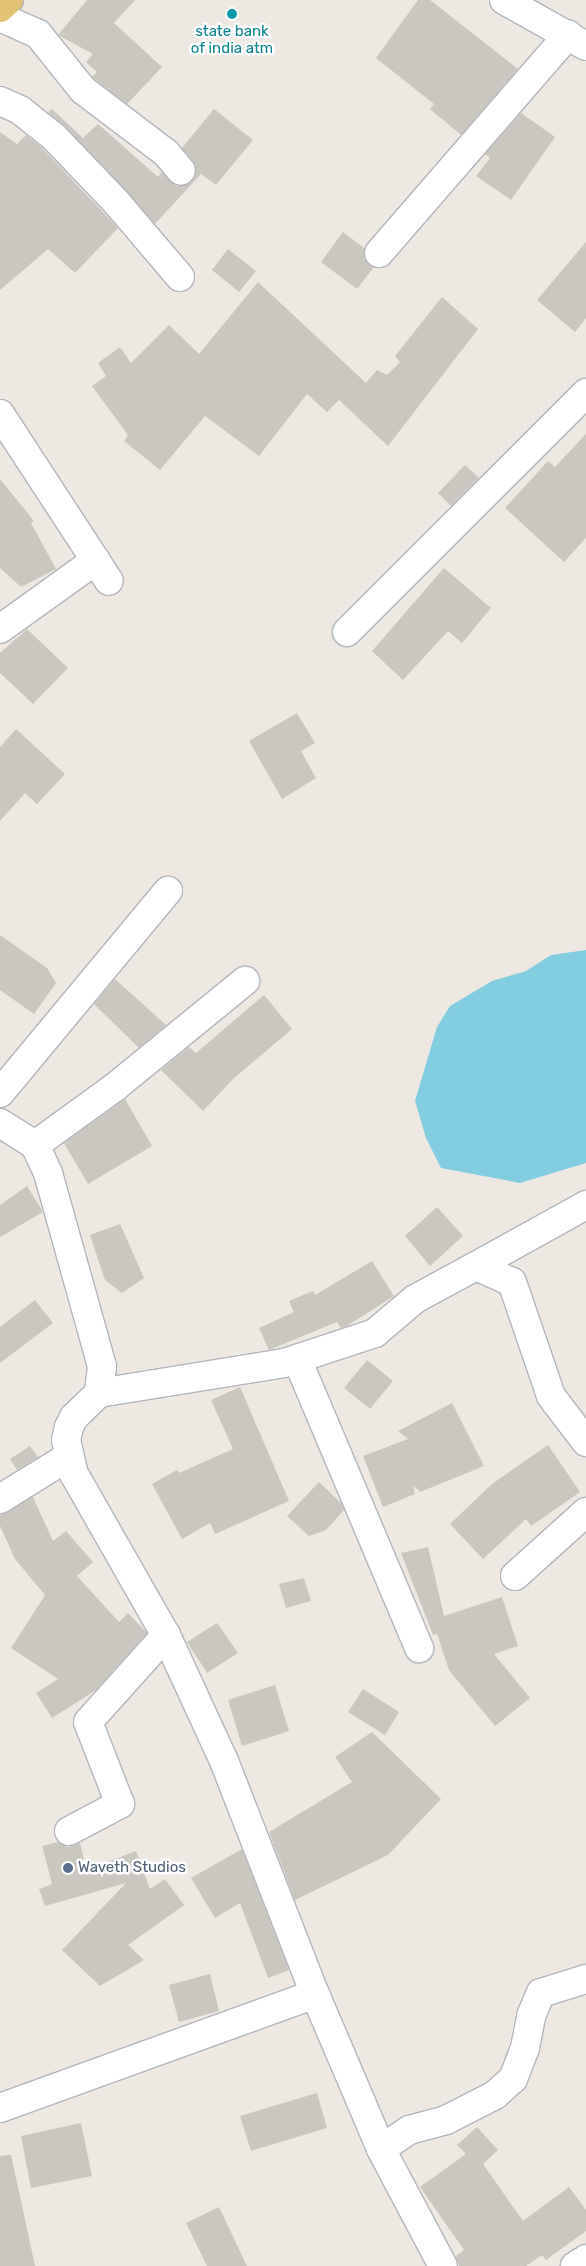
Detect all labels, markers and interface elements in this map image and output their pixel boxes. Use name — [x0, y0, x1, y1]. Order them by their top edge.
marker: state bank of india atm — [226, 8, 238, 20]
place label: state bank of india atm — [191, 22, 273, 57]
place label: Waveth Studios — [78, 1859, 186, 1877]
marker: Waveth Studios — [62, 1862, 74, 1874]

